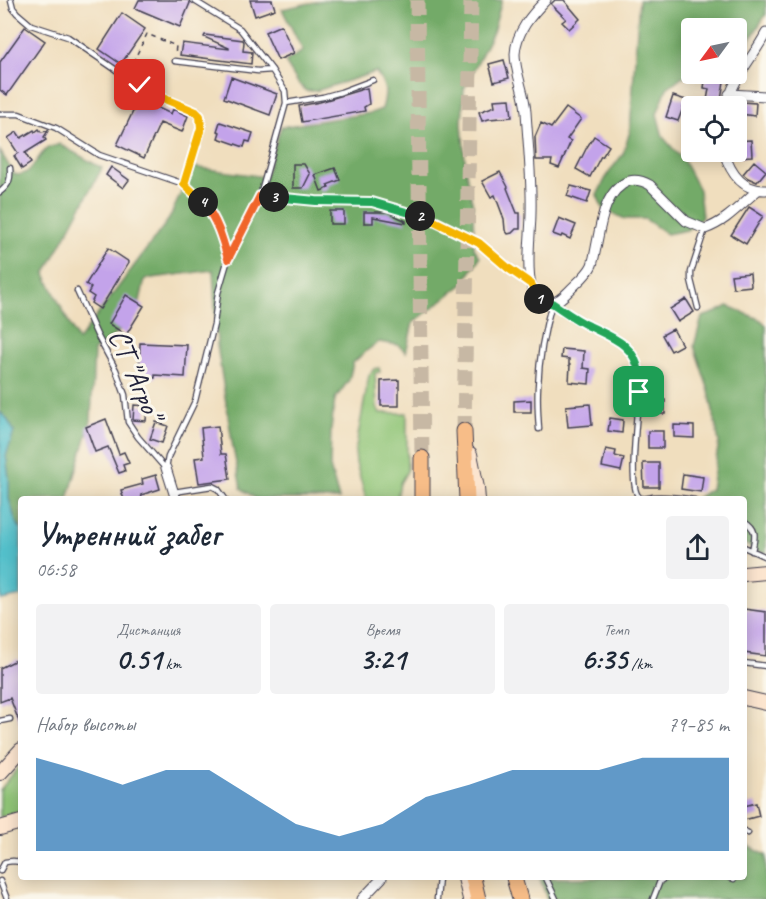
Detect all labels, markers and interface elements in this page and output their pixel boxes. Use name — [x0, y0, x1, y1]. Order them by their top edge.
north arrow — [681, 18, 747, 84]
map controls — [681, 18, 747, 162]
pin — [114, 59, 165, 110]
icon: check — [123, 68, 156, 101]
button: locate — [681, 96, 747, 162]
pin: 3 — [259, 182, 289, 212]
pin: 4 — [188, 187, 218, 217]
text: 3 — [270, 187, 278, 207]
text: 4 — [199, 192, 207, 212]
pin: 2 — [405, 201, 435, 231]
text: 2 — [416, 206, 424, 226]
pin: 1 — [524, 284, 554, 314]
text: 1 — [535, 289, 543, 309]
street label: СТ "Агро" — [100, 323, 174, 431]
pin — [613, 366, 664, 417]
icon: arrive — [622, 375, 655, 408]
text: Утренний забег — [36, 513, 220, 555]
button: share — [666, 516, 729, 579]
text: 06:58 — [36, 557, 76, 582]
text: Дистанция — [117, 620, 180, 640]
text: Время — [366, 620, 399, 640]
text: Темп — [604, 620, 629, 640]
text: 0.51 — [116, 640, 162, 678]
text: 3:21 — [359, 640, 406, 678]
text: 6:35 — [581, 640, 627, 678]
text: km — [162, 654, 181, 674]
text: /km — [627, 654, 652, 674]
text: Набор высоты — [36, 712, 135, 737]
text: 79–85 m — [668, 712, 729, 737]

